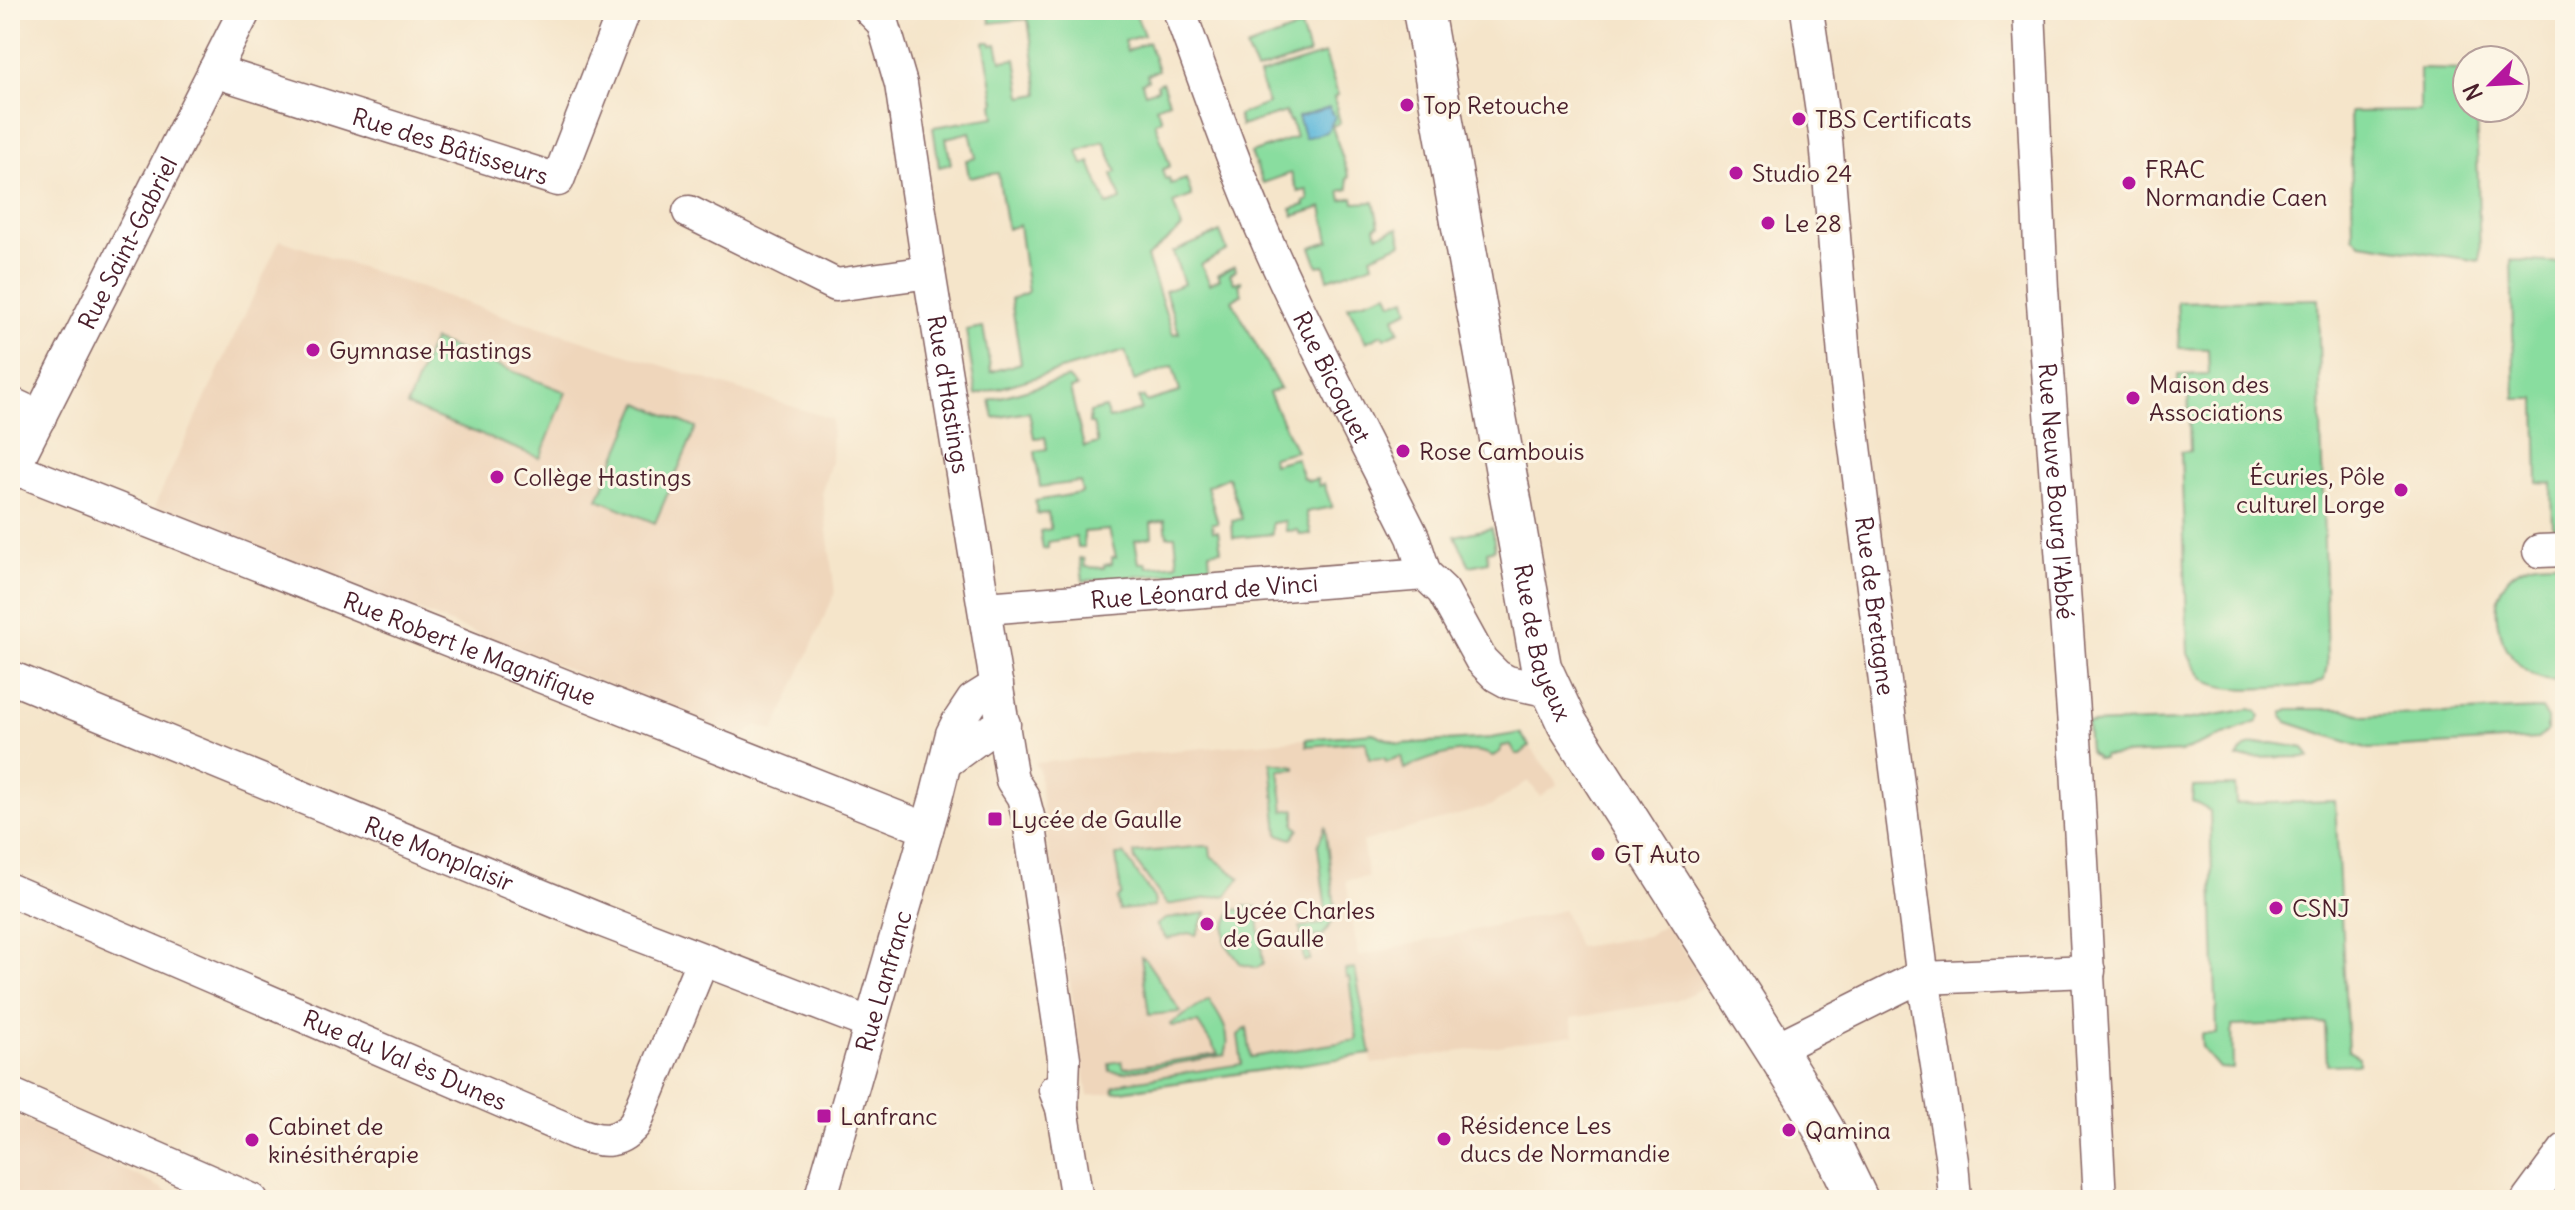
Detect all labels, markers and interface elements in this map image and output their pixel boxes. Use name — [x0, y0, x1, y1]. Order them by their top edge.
north arrow — [2451, 44, 2531, 124]
text: N — [2457, 79, 2489, 105]
place label: Top Retouche — [1423, 90, 1569, 120]
marker: Top Retouche — [1398, 96, 1416, 114]
street label: Rue des Bâtisseurs — [349, 101, 552, 191]
place label: TBS Certificats — [1815, 104, 1972, 134]
marker: TBS Certificats — [1790, 110, 1808, 128]
street label: Rue Saint-Gabriel — [71, 152, 183, 334]
place label: FRAC Normandie Caen — [2145, 154, 2328, 212]
place label: Studio 24 — [1752, 158, 1852, 188]
marker: Studio 24 — [1727, 164, 1745, 182]
marker: FRAC Normandie Caen — [2120, 174, 2138, 192]
place label: Le 28 — [1784, 208, 1842, 238]
marker: Le 28 — [1759, 214, 1777, 232]
street label: Rue Bicoquet — [1287, 307, 1377, 447]
street label: Rue d'Hastings — [921, 313, 977, 476]
place label: Gymnase Hastings — [329, 335, 532, 365]
marker: Gymnase Hastings — [304, 341, 322, 359]
street label: Rue Neuve Bourg l'Abbé — [2032, 362, 2081, 621]
place label: Maison des Associations — [2149, 369, 2283, 427]
marker: Maison des Associations — [2124, 389, 2142, 407]
place label: Rose Cambouis — [1419, 436, 1585, 466]
marker: Rose Cambouis — [1394, 442, 1412, 460]
place label: Écuries, Pôle culturel Lorge — [2236, 461, 2385, 519]
place label: Collège Hastings — [513, 462, 691, 492]
marker: Collège Hastings — [488, 468, 506, 486]
marker: Écuries, Pôle culturel Lorge — [2392, 481, 2410, 499]
street label: Rue de Bretagne — [1849, 515, 1902, 697]
street label: Rue de Bayeux — [1508, 561, 1579, 726]
street label: Rue Léonard de Vinci — [1090, 567, 1319, 615]
street label: Rue Robert le Magnifique — [339, 585, 600, 712]
place label: Lycée de Gaulle — [1011, 804, 1182, 834]
street label: Rue Monplaisir — [360, 809, 518, 898]
marker: Lycée de Gaulle — [986, 810, 1004, 828]
place label: GT Auto — [1614, 839, 1701, 869]
marker: GT Auto — [1589, 845, 1607, 863]
place label: CSNJ — [2292, 893, 2350, 923]
place label: Lycée Charles de Gaulle — [1223, 895, 1375, 953]
marker: CSNJ — [2267, 899, 2285, 917]
street label: Rue Lanfranc — [849, 907, 918, 1055]
marker: Lycée Charles de Gaulle — [1198, 915, 1216, 933]
street label: Rue du Val ès Dunes — [299, 1003, 512, 1117]
place label: Lanfranc — [840, 1101, 938, 1131]
marker: Lanfranc — [815, 1107, 833, 1125]
place label: Résidence Les ducs de Normandie — [1460, 1110, 1670, 1168]
place label: Cabinet de kinésithérapie — [268, 1111, 419, 1169]
place label: Qamina — [1805, 1115, 1891, 1145]
marker: Qamina — [1780, 1121, 1798, 1139]
marker: Résidence Les ducs de Normandie — [1435, 1130, 1453, 1148]
marker: Cabinet de kinésithérapie — [243, 1131, 261, 1149]

